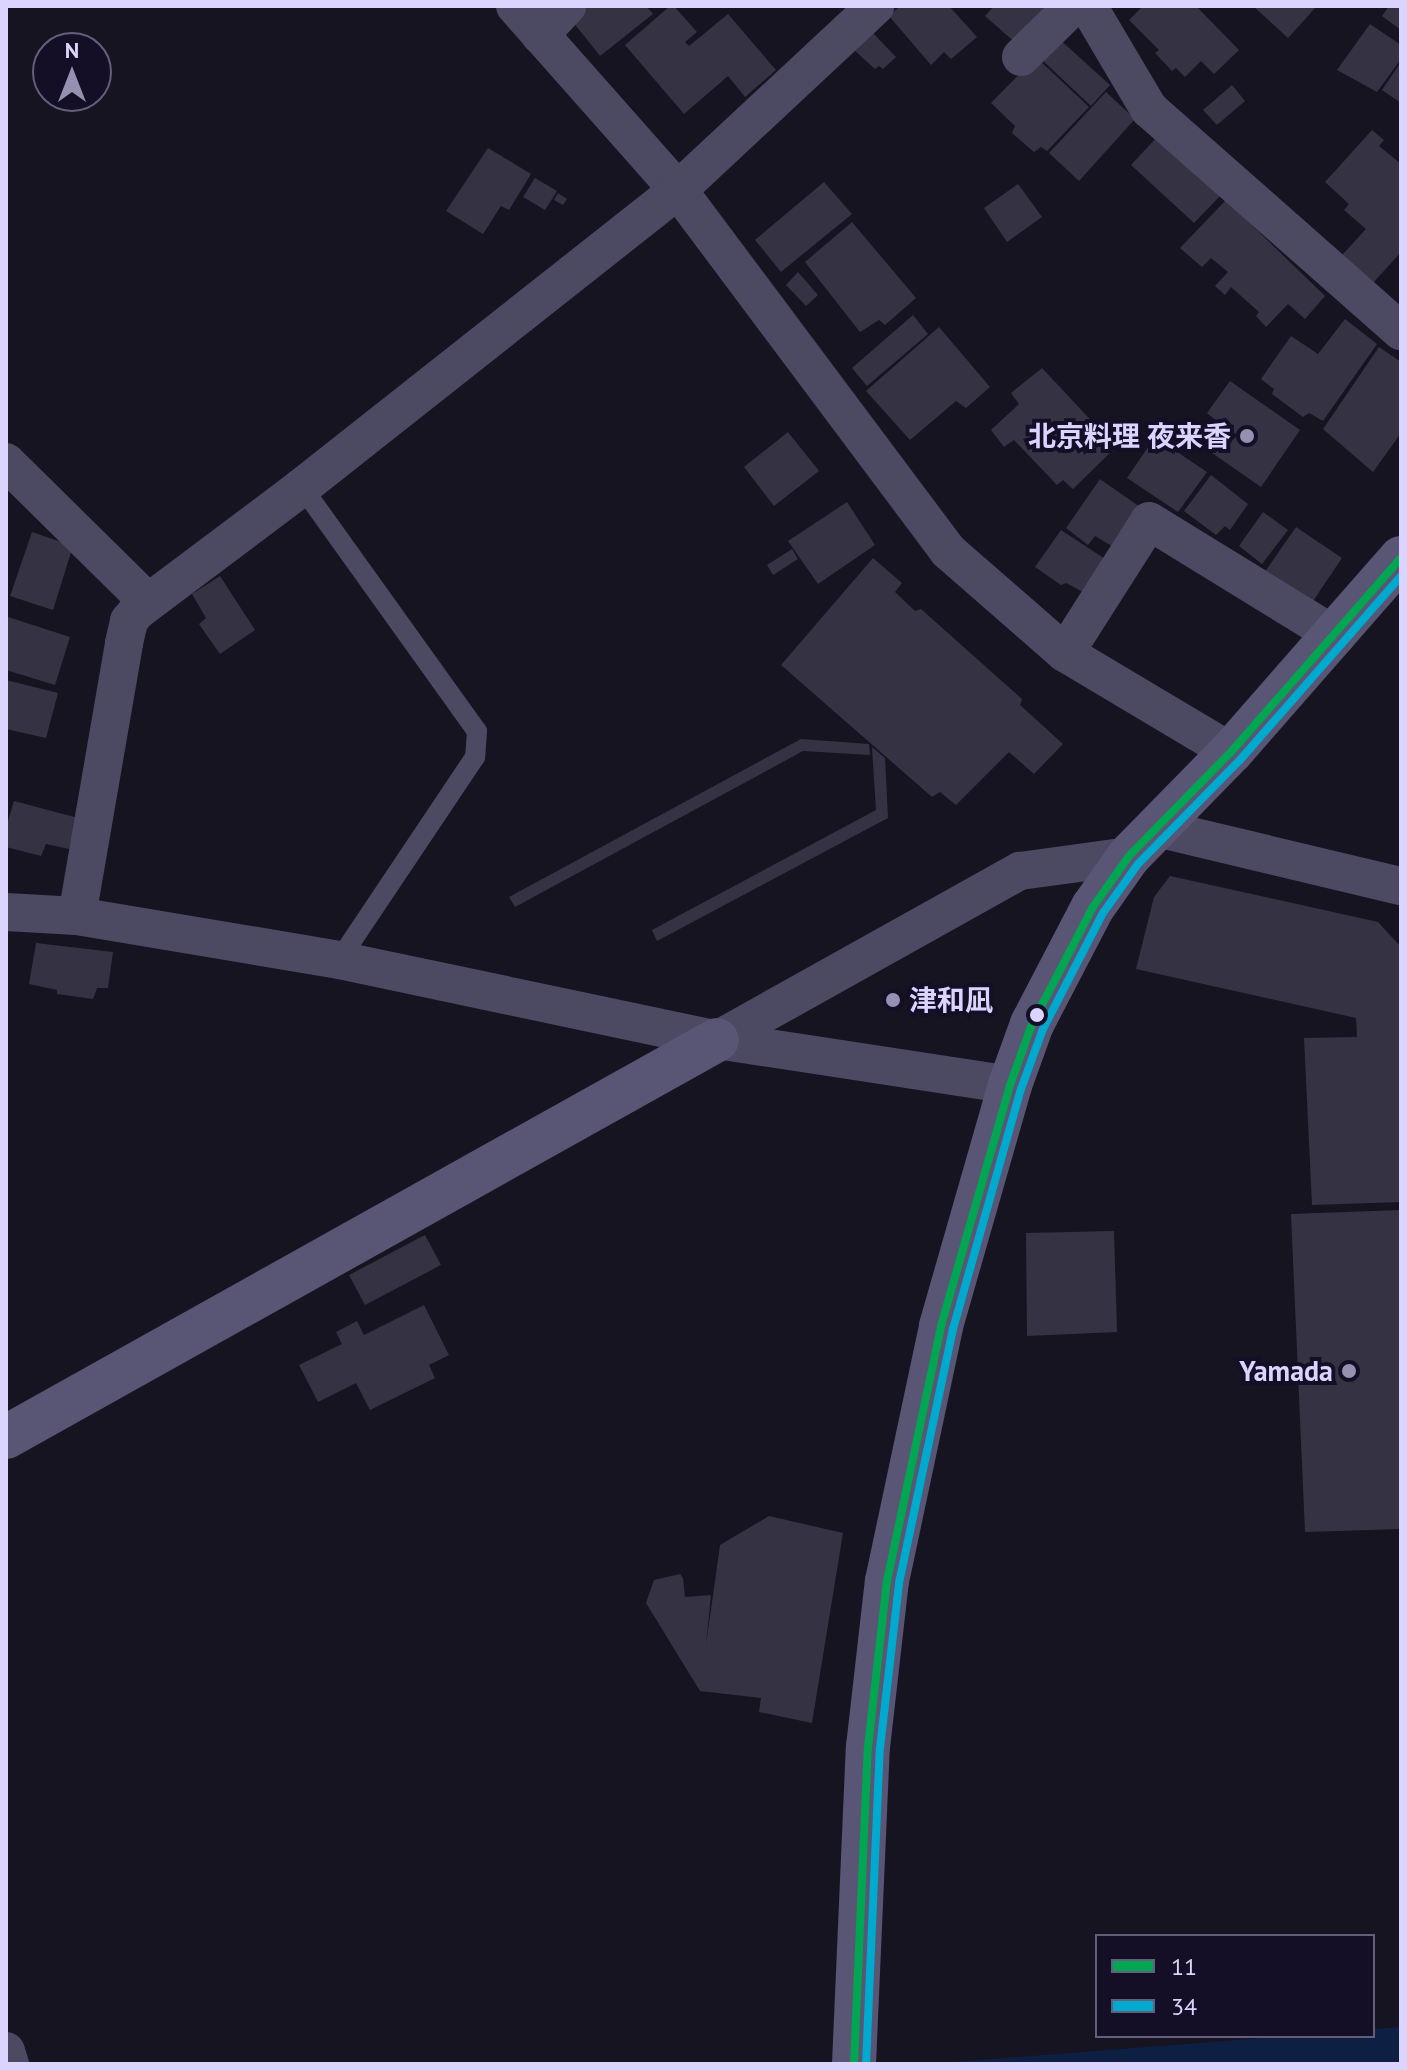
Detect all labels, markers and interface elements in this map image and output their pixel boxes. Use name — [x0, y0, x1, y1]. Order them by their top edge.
north arrow — [32, 32, 112, 112]
text: N — [65, 36, 79, 64]
place label: 北京料理 夜来香 — [1028, 419, 1231, 453]
marker: 北京料理 夜来香 — [1238, 427, 1256, 445]
place label: 津和凪 — [909, 983, 993, 1017]
marker: 津和凪 — [884, 991, 902, 1009]
unlabelled marker — [1029, 1007, 1045, 1023]
place label: Yamada — [1239, 1354, 1333, 1388]
marker: Yamada — [1340, 1362, 1358, 1380]
legend — [1095, 1934, 1375, 2038]
text: 11 — [1171, 1951, 1197, 1982]
text: 34 — [1171, 1991, 1197, 2022]

